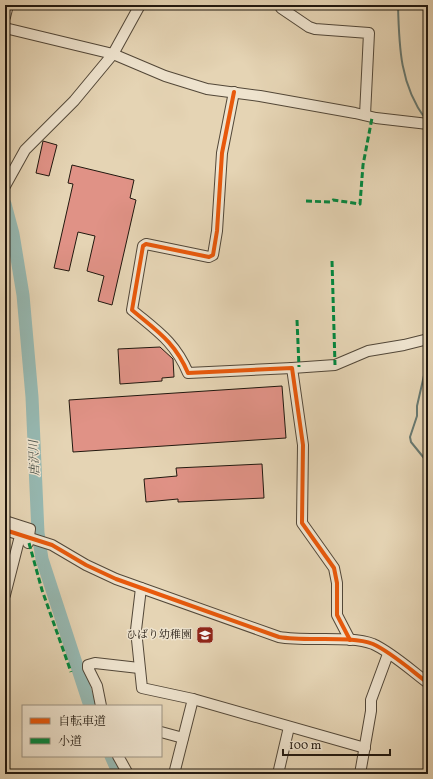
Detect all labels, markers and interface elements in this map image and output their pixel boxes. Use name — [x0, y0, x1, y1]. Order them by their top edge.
water label: 唐沢川 — [26, 438, 44, 476]
school or university icon: ひばり幼稚園 — [195, 625, 215, 645]
place label: ひばり幼稚園 — [126, 628, 192, 643]
legend — [22, 705, 162, 757]
text: 自転車道 — [58, 714, 106, 730]
scale bar — [283, 731, 390, 757]
text: 小道 — [58, 734, 82, 750]
text: 100 m — [289, 738, 322, 754]

